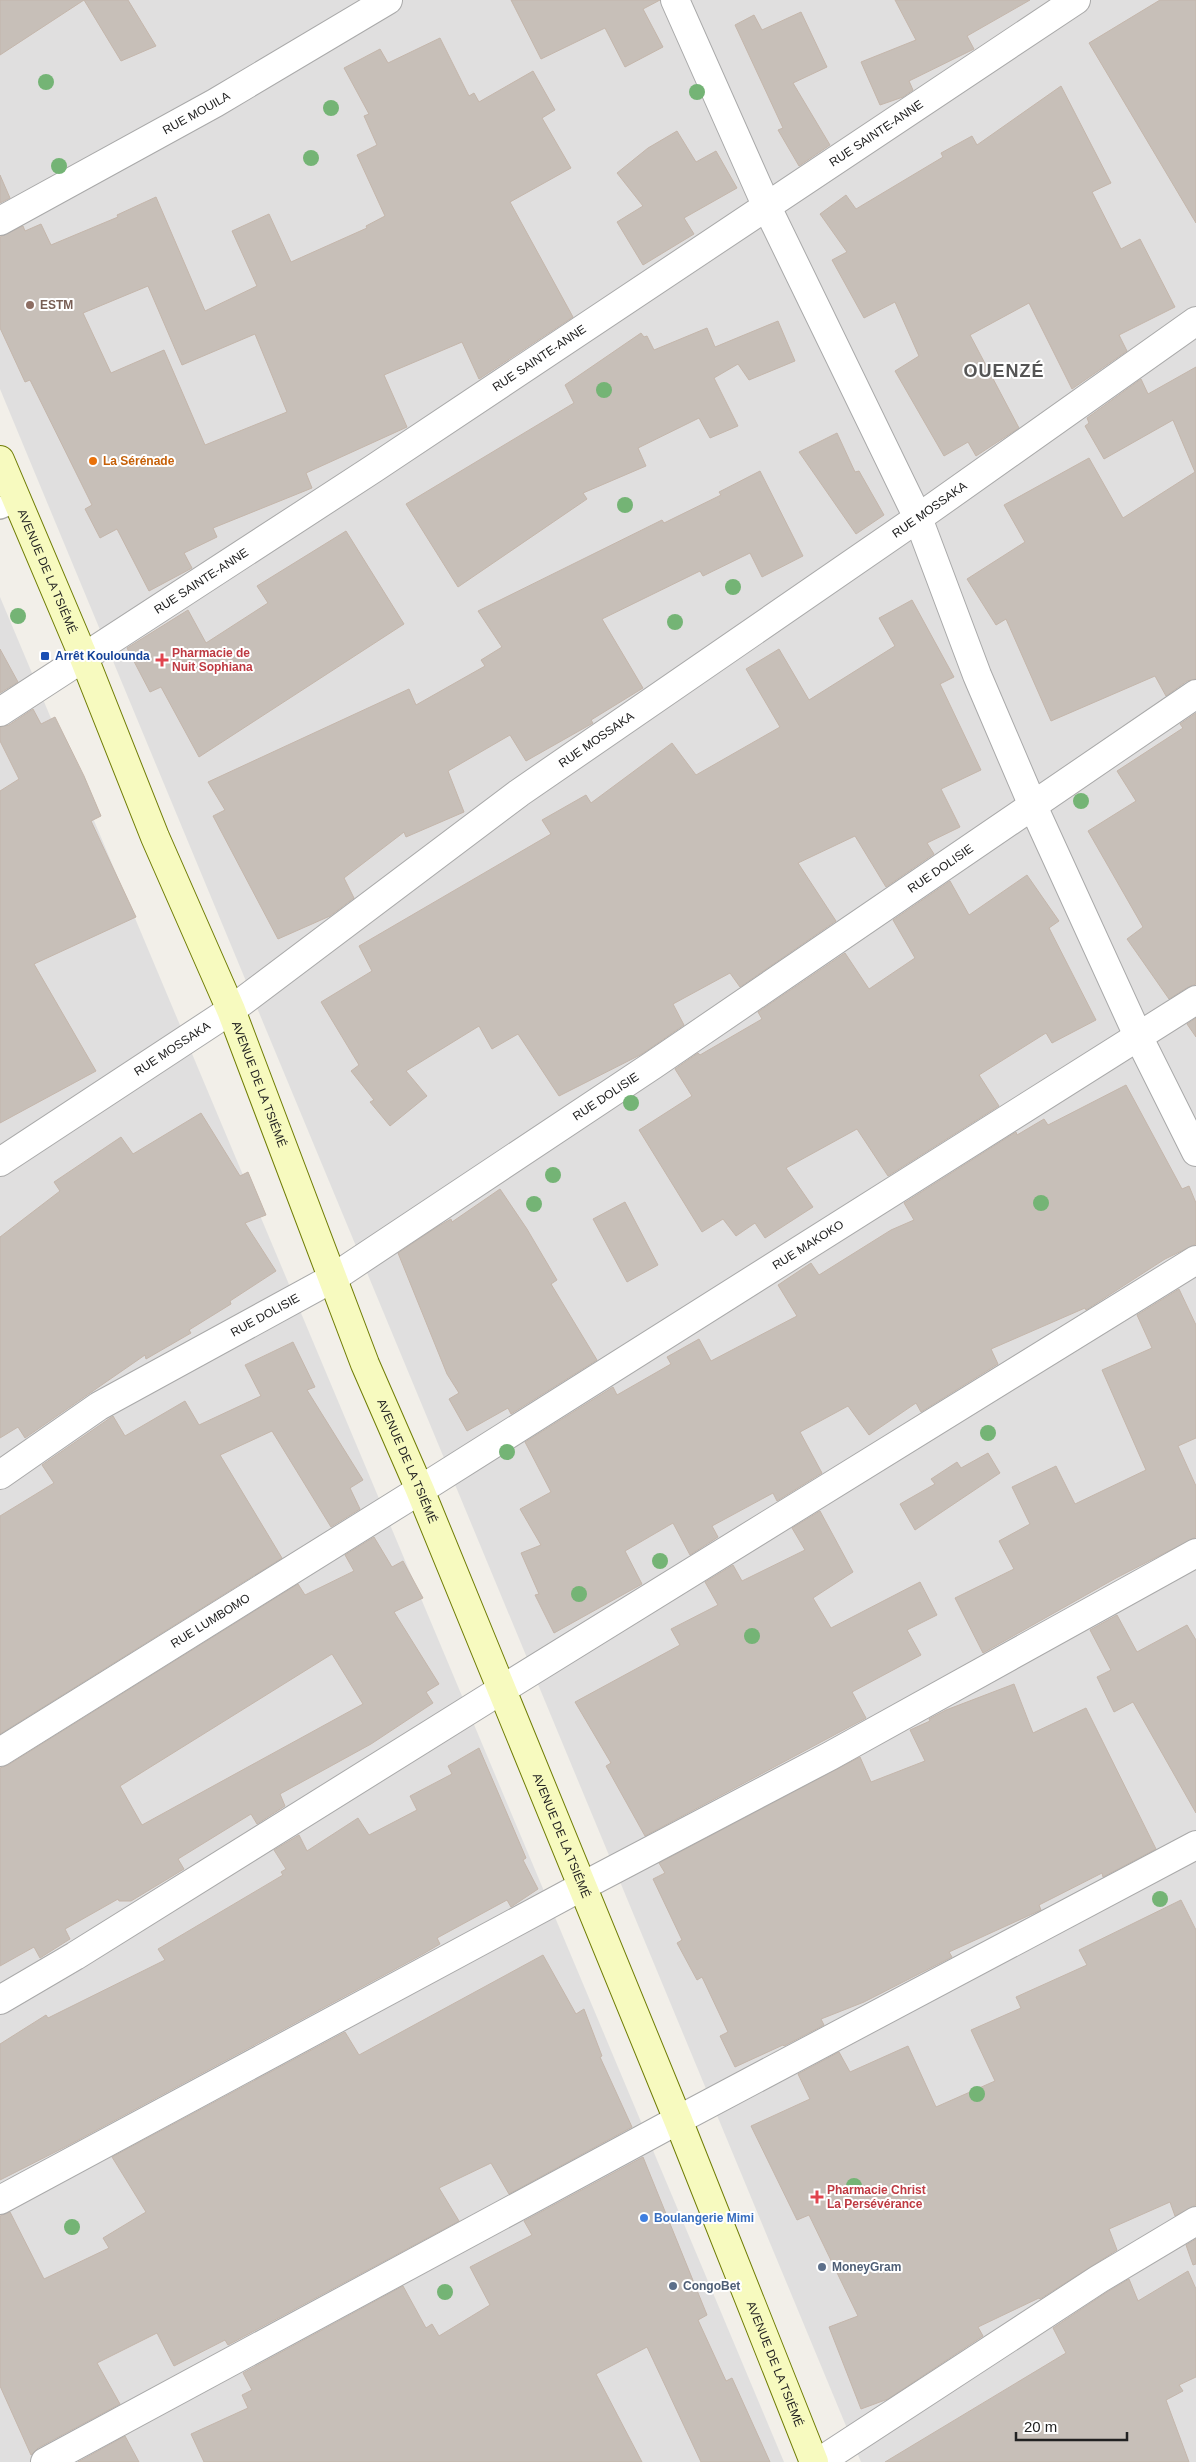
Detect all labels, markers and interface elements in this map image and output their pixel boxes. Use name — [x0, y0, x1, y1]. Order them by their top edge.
street label: RUE MOUILA — [160, 89, 232, 137]
street label: RUE SAINTE-ANNE — [827, 97, 926, 170]
place label: ESTM — [40, 298, 73, 312]
marker: ESTM — [24, 299, 36, 311]
street label: RUE SAINTE-ANNE — [490, 322, 589, 394]
district label: OUENZÉ — [963, 360, 1045, 381]
place label: La Sérénade — [103, 454, 175, 468]
marker: La Sérénade — [87, 455, 99, 467]
street label: RUE MOSSAKA — [890, 479, 970, 541]
street label: AVENUE DE LA TSIÉMÉ — [15, 507, 81, 636]
street label: RUE SAINTE-ANNE — [151, 545, 251, 617]
place label: Pharmacie de Nuit Sophiana — [172, 646, 253, 674]
place label: Arrêt Koulounda — [55, 649, 150, 663]
marker: Arrêt Koulounda — [39, 650, 51, 662]
marker: Pharmacie de Nuit Sophiana — [156, 654, 168, 666]
street label: RUE MOSSAKA — [556, 709, 637, 770]
street label: RUE DOLISIE — [905, 841, 976, 896]
street label: RUE MOSSAKA — [131, 1019, 213, 1079]
street label: AVENUE DE LA TSIÉMÉ — [229, 1019, 290, 1149]
street label: RUE DOLISIE — [570, 1070, 641, 1123]
street label: RUE MAKOKO — [770, 1217, 846, 1273]
street label: RUE DOLISIE — [228, 1291, 302, 1340]
street label: AVENUE DE LA TSIÉMÉ — [374, 1397, 441, 1525]
street label: RUE LUMBOMO — [168, 1591, 253, 1651]
street label: AVENUE DE LA TSIÉMÉ — [530, 1771, 594, 1900]
place label: Pharmacie Christ La Persévérance — [827, 2183, 926, 2211]
marker: Pharmacie Christ La Persévérance — [811, 2191, 823, 2203]
place label: Boulangerie Mimi — [654, 2211, 754, 2225]
marker: Boulangerie Mimi — [638, 2212, 650, 2224]
place label: MoneyGram — [832, 2260, 901, 2274]
marker: MoneyGram — [816, 2261, 828, 2273]
place label: CongoBet — [683, 2279, 740, 2293]
marker: CongoBet — [667, 2280, 679, 2292]
street label: AVENUE DE LA TSIÉMÉ — [744, 2299, 807, 2429]
scale bar — [1016, 2410, 1127, 2442]
text: 20 m — [1024, 2418, 1057, 2435]

